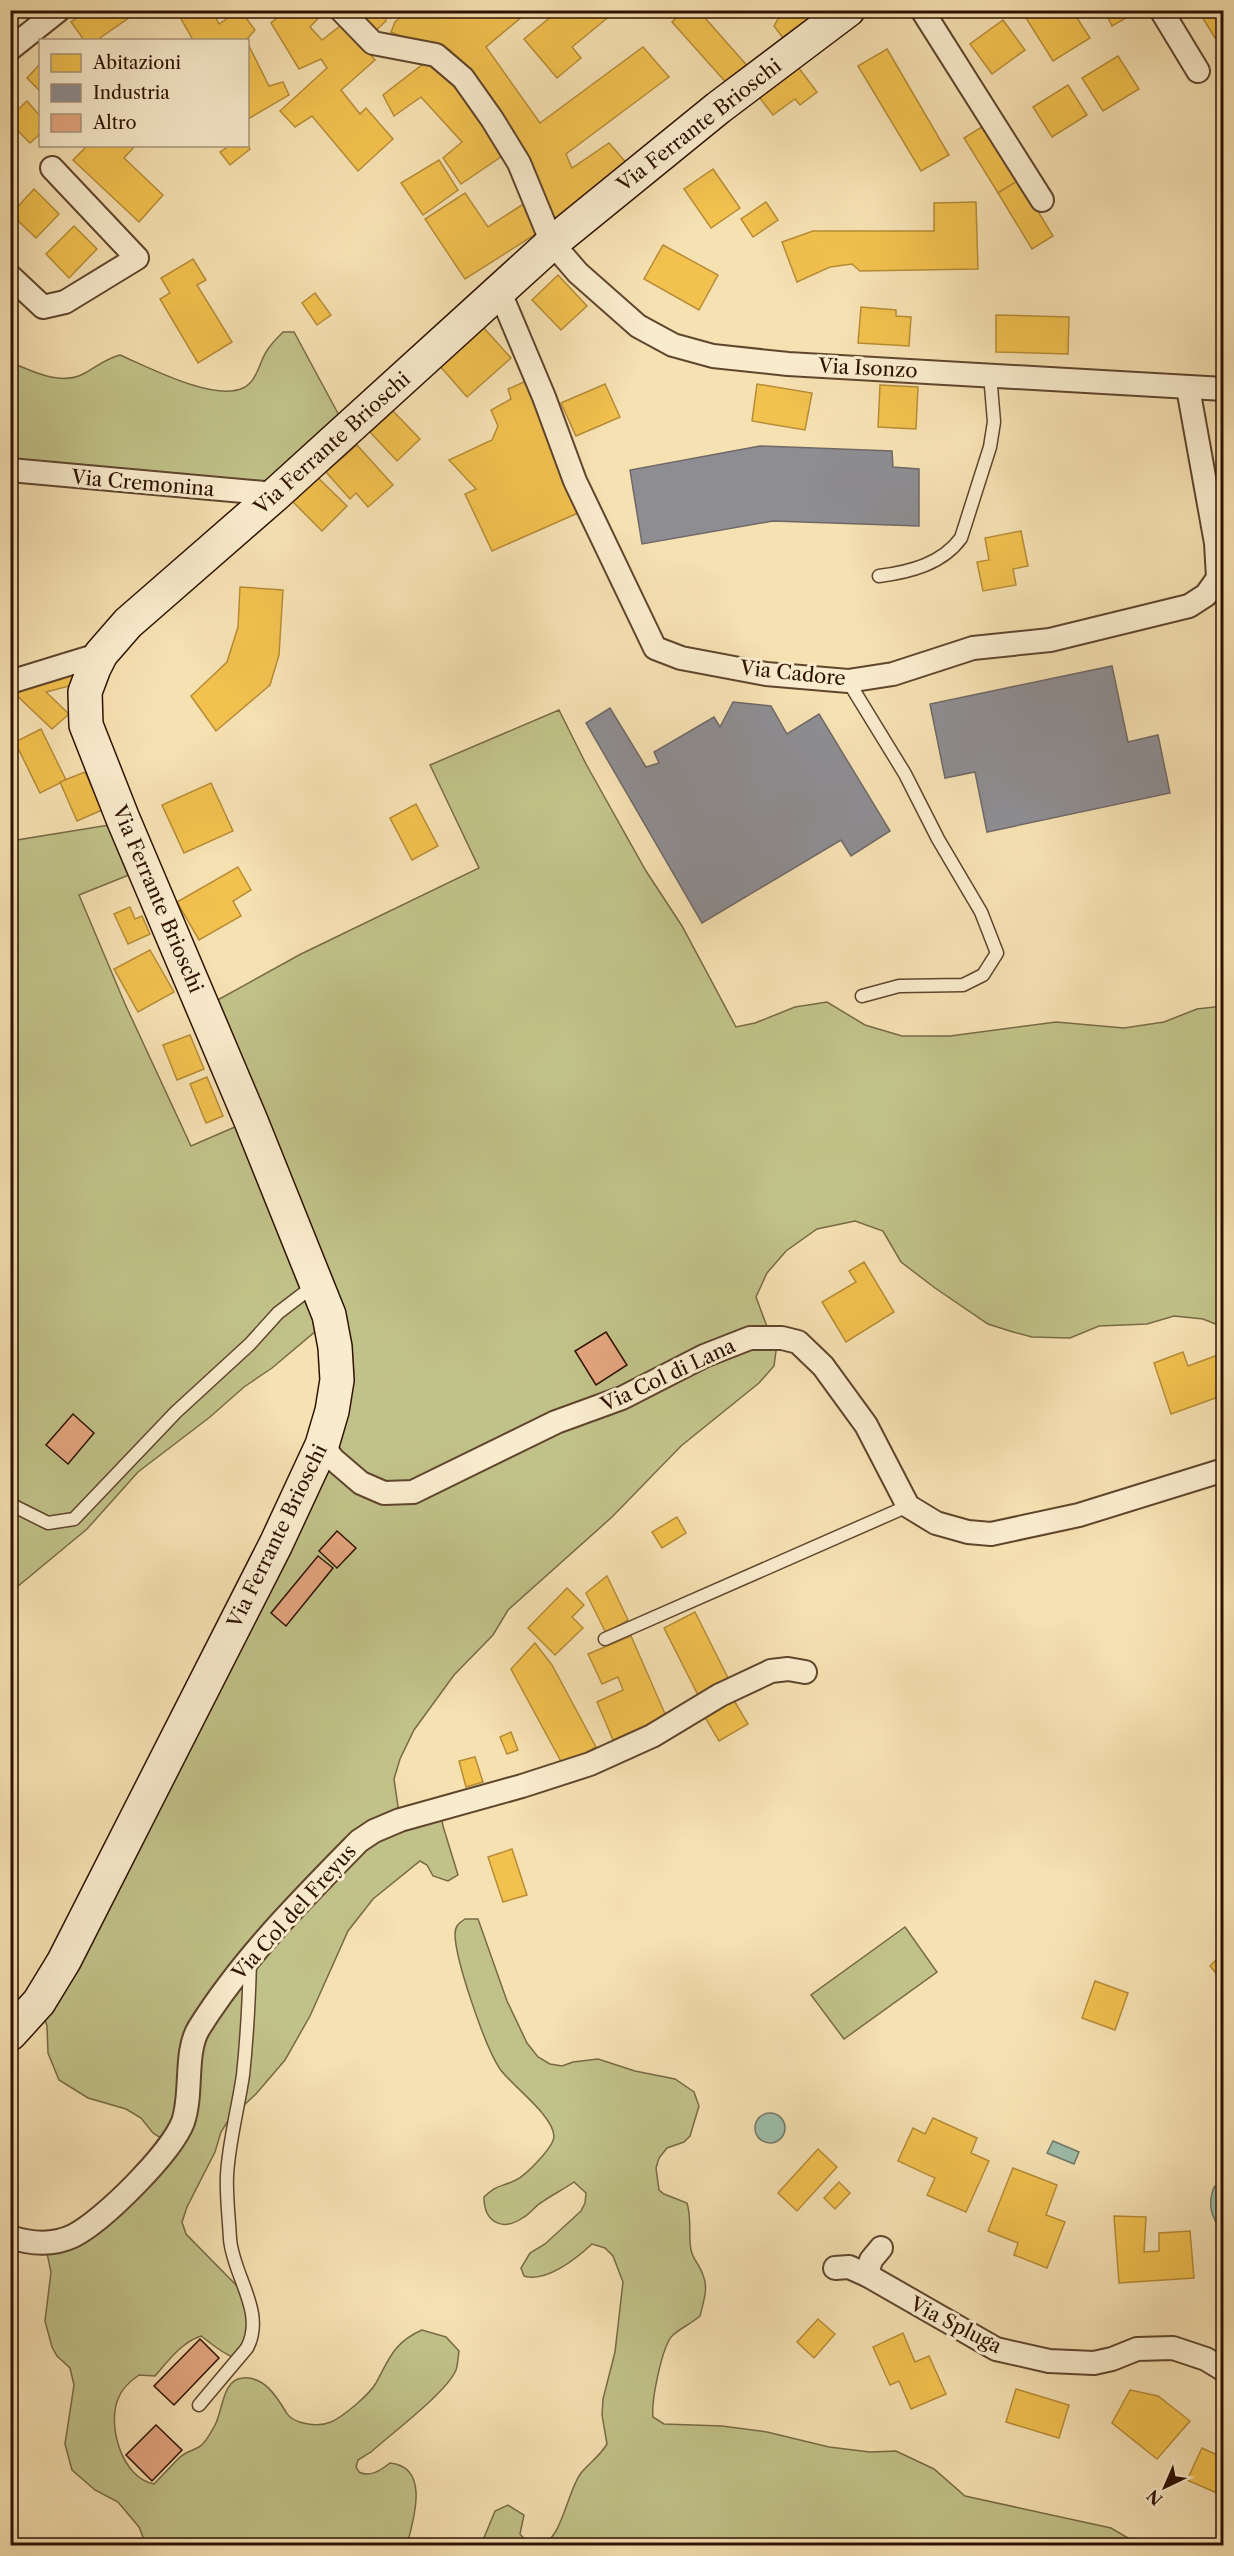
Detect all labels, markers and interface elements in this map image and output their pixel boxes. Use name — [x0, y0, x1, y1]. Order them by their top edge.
legend — [39, 39, 249, 147]
text: Abitazioni — [92, 52, 182, 74]
street label: Via Ferrante Brioschi — [611, 54, 786, 197]
text: Industria — [93, 82, 170, 104]
text: Altro — [92, 112, 136, 134]
street label: Via Isonzo — [817, 353, 918, 383]
street label: Via Ferrante Brioschi — [248, 367, 415, 520]
street label: Via Cremonina — [69, 465, 216, 501]
street label: Via Cadore — [738, 655, 847, 690]
street label: Via Ferrante Brioschi — [107, 801, 208, 996]
street label: Via Col di Lana — [596, 1333, 739, 1417]
street label: Via Ferrante Brioschi — [222, 1440, 332, 1633]
street label: Via Col del Freyus — [226, 1839, 361, 1985]
street label: Via Spluga — [905, 2291, 1006, 2359]
north arrow — [1135, 2457, 1195, 2517]
text: N — [1143, 2486, 1167, 2510]

